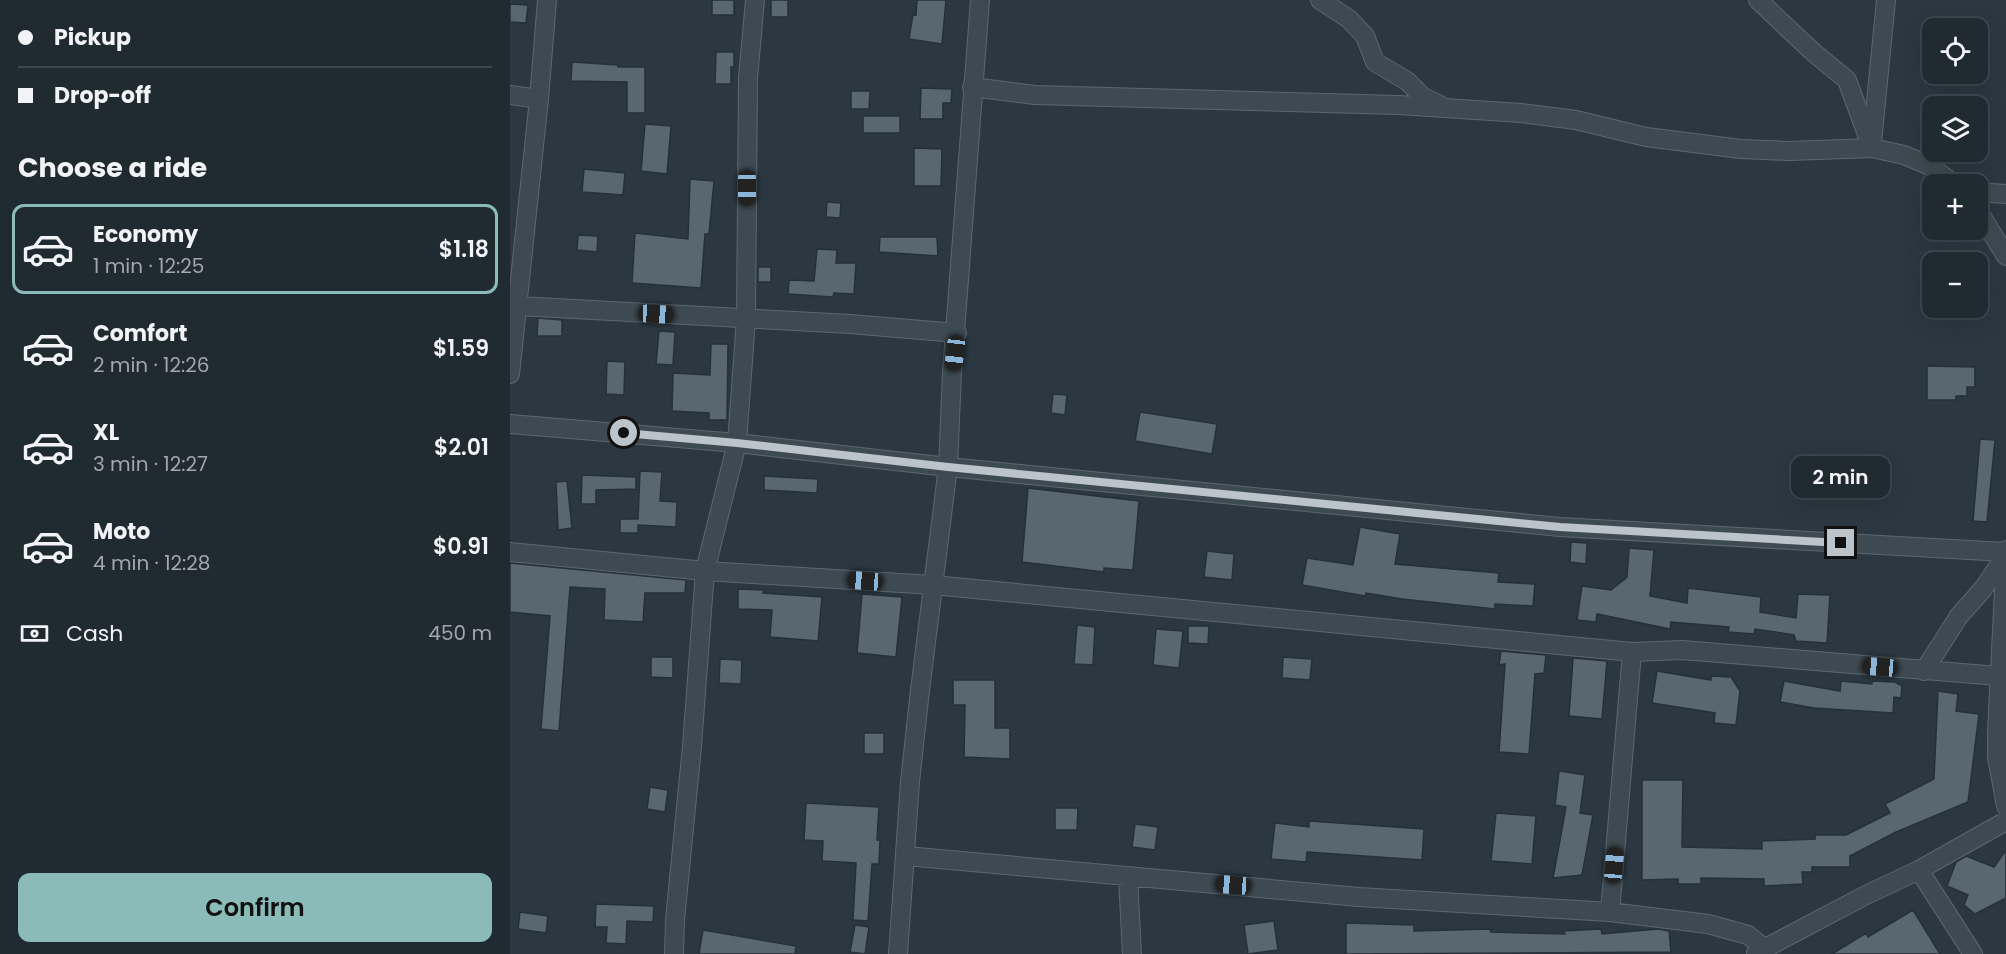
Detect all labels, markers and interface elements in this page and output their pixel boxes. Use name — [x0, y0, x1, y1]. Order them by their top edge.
map controls — [1922, 18, 1988, 318]
button: locate — [1922, 18, 1988, 84]
text: Pickup — [54, 22, 131, 53]
text: Drop-off — [54, 80, 151, 111]
button: layers — [1922, 96, 1988, 162]
text: Choose a ride — [18, 149, 207, 186]
car — [738, 170, 756, 206]
button: + — [1922, 174, 1988, 240]
text: Economy — [93, 219, 198, 250]
icon: car — [21, 222, 75, 276]
text: $1.18 — [439, 234, 489, 265]
text: 1 min · 12:25 — [93, 252, 204, 280]
button: − — [1922, 252, 1988, 318]
car — [638, 304, 674, 324]
text: Comfort — [93, 318, 187, 349]
icon: car — [21, 321, 75, 375]
text: $1.59 — [433, 333, 489, 364]
car — [944, 334, 966, 372]
text: 2 min · 12:26 — [93, 351, 209, 379]
text: XL — [93, 417, 119, 448]
route start — [610, 419, 637, 446]
icon: car — [21, 420, 75, 474]
text: $2.01 — [434, 432, 489, 463]
text: 3 min · 12:27 — [93, 450, 208, 478]
callout: 2 min — [1792, 456, 1890, 498]
text: 2 min — [1813, 463, 1868, 491]
text: Moto — [93, 516, 150, 547]
icon: car — [21, 519, 75, 573]
route end — [1827, 529, 1854, 556]
text: $0.91 — [433, 531, 489, 562]
text: 4 min · 12:28 — [93, 549, 210, 577]
car — [846, 571, 884, 591]
icon: cash — [18, 617, 51, 650]
text: Cash — [66, 618, 123, 649]
text: 450 m — [428, 619, 492, 647]
car — [1861, 656, 1899, 678]
car — [1603, 846, 1625, 884]
button: Confirm — [18, 873, 492, 942]
car — [1214, 875, 1252, 895]

